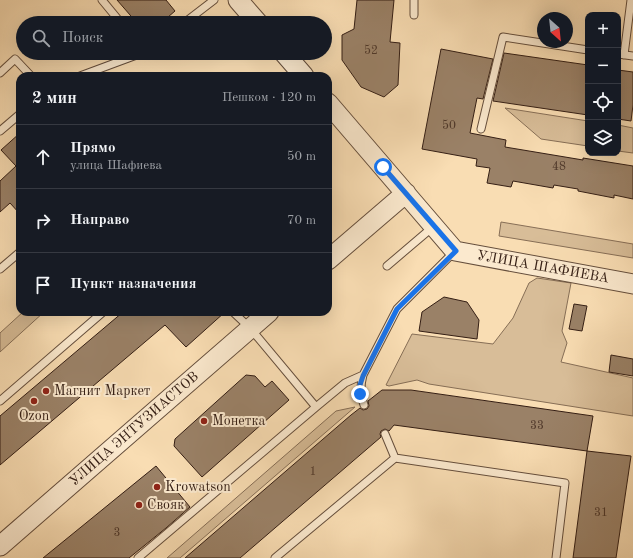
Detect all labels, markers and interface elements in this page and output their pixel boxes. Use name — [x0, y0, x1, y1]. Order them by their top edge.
north arrow — [537, 12, 573, 48]
map controls — [585, 12, 621, 156]
button: + — [585, 12, 621, 48]
search box — [16, 16, 332, 60]
icon: search — [30, 27, 52, 49]
text: Поиск — [62, 31, 103, 46]
house number: 52 — [364, 44, 378, 57]
button: − — [585, 48, 621, 84]
button: locate — [585, 84, 621, 120]
text: 2 мин — [32, 90, 77, 107]
text: Пешком · 120 m — [222, 91, 316, 104]
house number: 50 — [442, 119, 456, 132]
button: layers — [585, 120, 621, 156]
text: Прямо — [70, 141, 116, 156]
icon: ahead — [32, 146, 54, 168]
text: 50 m — [287, 150, 316, 163]
route start — [374, 158, 392, 176]
text: улица Шафиева — [70, 159, 162, 172]
house number: 48 — [552, 161, 566, 173]
icon: right — [32, 210, 54, 232]
text: Направо — [70, 213, 129, 228]
text: 70 m — [287, 214, 316, 227]
street label: УЛИЦА ШАФИЕВА — [476, 248, 611, 286]
icon: arrive — [32, 274, 54, 296]
text: Пункт назначения — [70, 277, 197, 292]
street label: УЛИЦА ЭНТУЗИАСТОВ — [67, 369, 201, 489]
place label: Магнит Маркет — [54, 384, 151, 398]
route end — [351, 385, 369, 403]
marker: Магнит Маркет — [41, 386, 51, 396]
marker: Ozon — [29, 396, 39, 406]
place label: Ozon — [19, 409, 50, 423]
place label: Монетка — [212, 414, 265, 428]
marker: Монетка — [199, 416, 209, 426]
house number: 33 — [530, 420, 544, 432]
house number: 1 — [310, 466, 316, 478]
place label: Krowatson — [165, 480, 231, 494]
marker: Krowatson — [152, 482, 162, 492]
place label: Свояк — [147, 498, 184, 512]
marker: Свояк — [134, 500, 144, 510]
house number: 31 — [594, 507, 608, 519]
house number: 3 — [114, 527, 120, 539]

